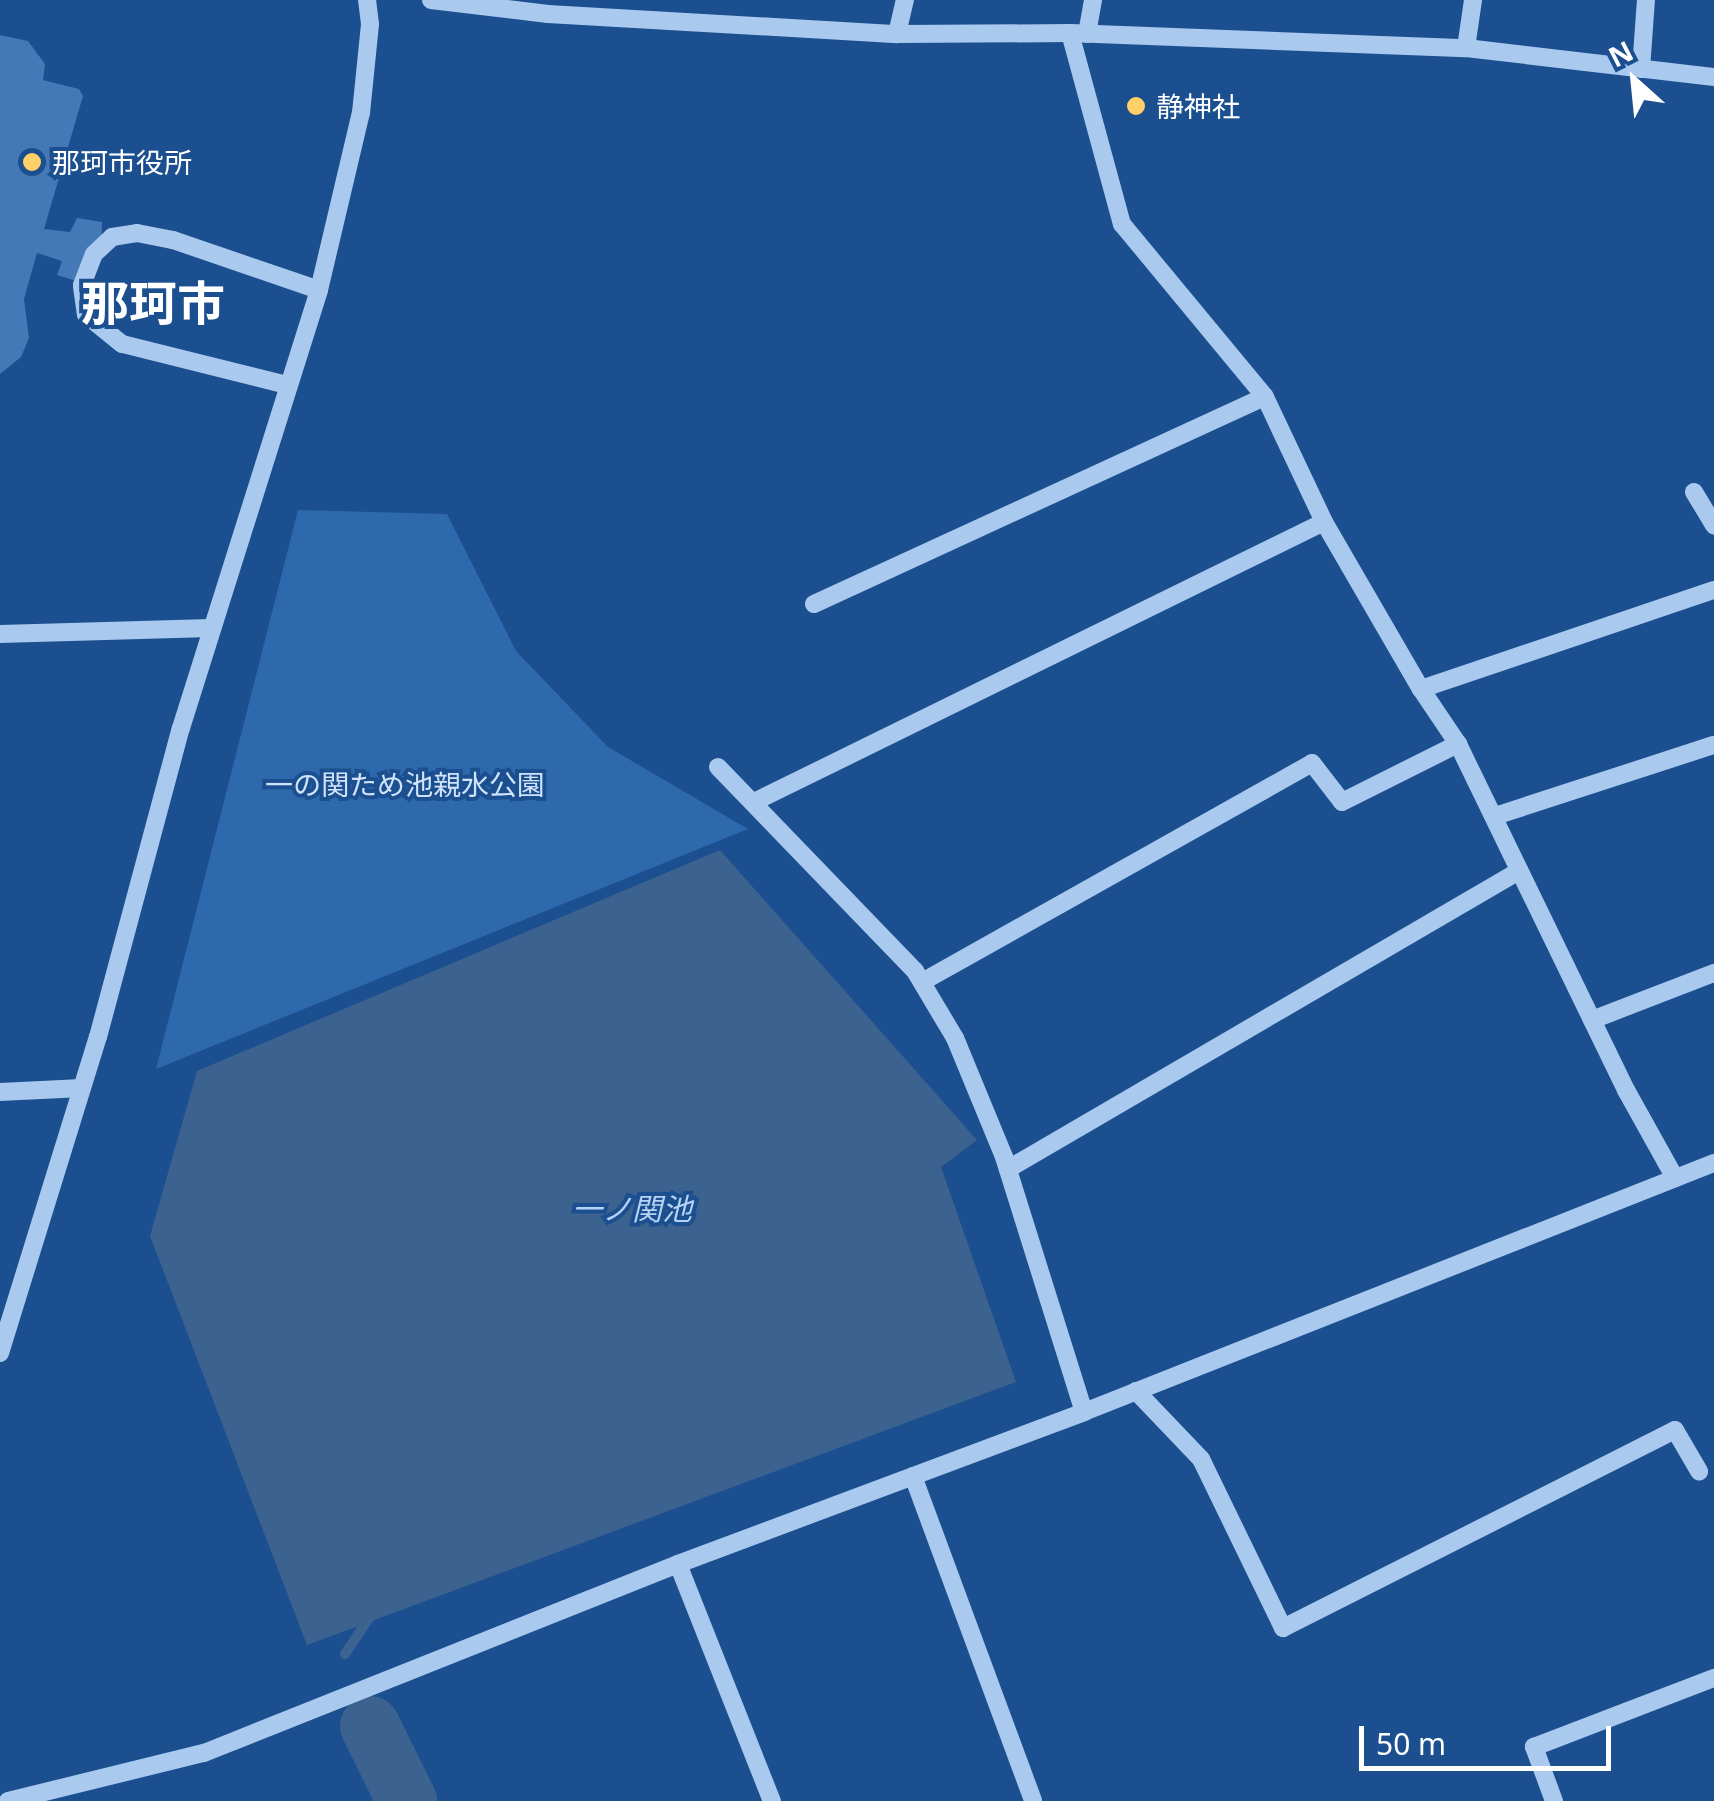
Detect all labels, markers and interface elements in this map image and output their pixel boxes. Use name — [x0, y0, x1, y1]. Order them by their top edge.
north arrow — [1584, 30, 1684, 130]
text: N — [1602, 31, 1639, 75]
place label: 静神社 — [1156, 89, 1240, 123]
marker: 静神社 — [1125, 95, 1147, 117]
place label: 那珂市役所 — [52, 145, 192, 179]
marker: 那珂市役所 — [21, 151, 43, 173]
district label: 那珂市 — [81, 274, 225, 332]
park label: 一の関ため池親水公園 — [265, 767, 545, 801]
water label: 一ノ関池 — [572, 1191, 692, 1227]
scale bar — [1364, 1706, 1616, 1768]
text: 50 m — [1376, 1723, 1446, 1764]

